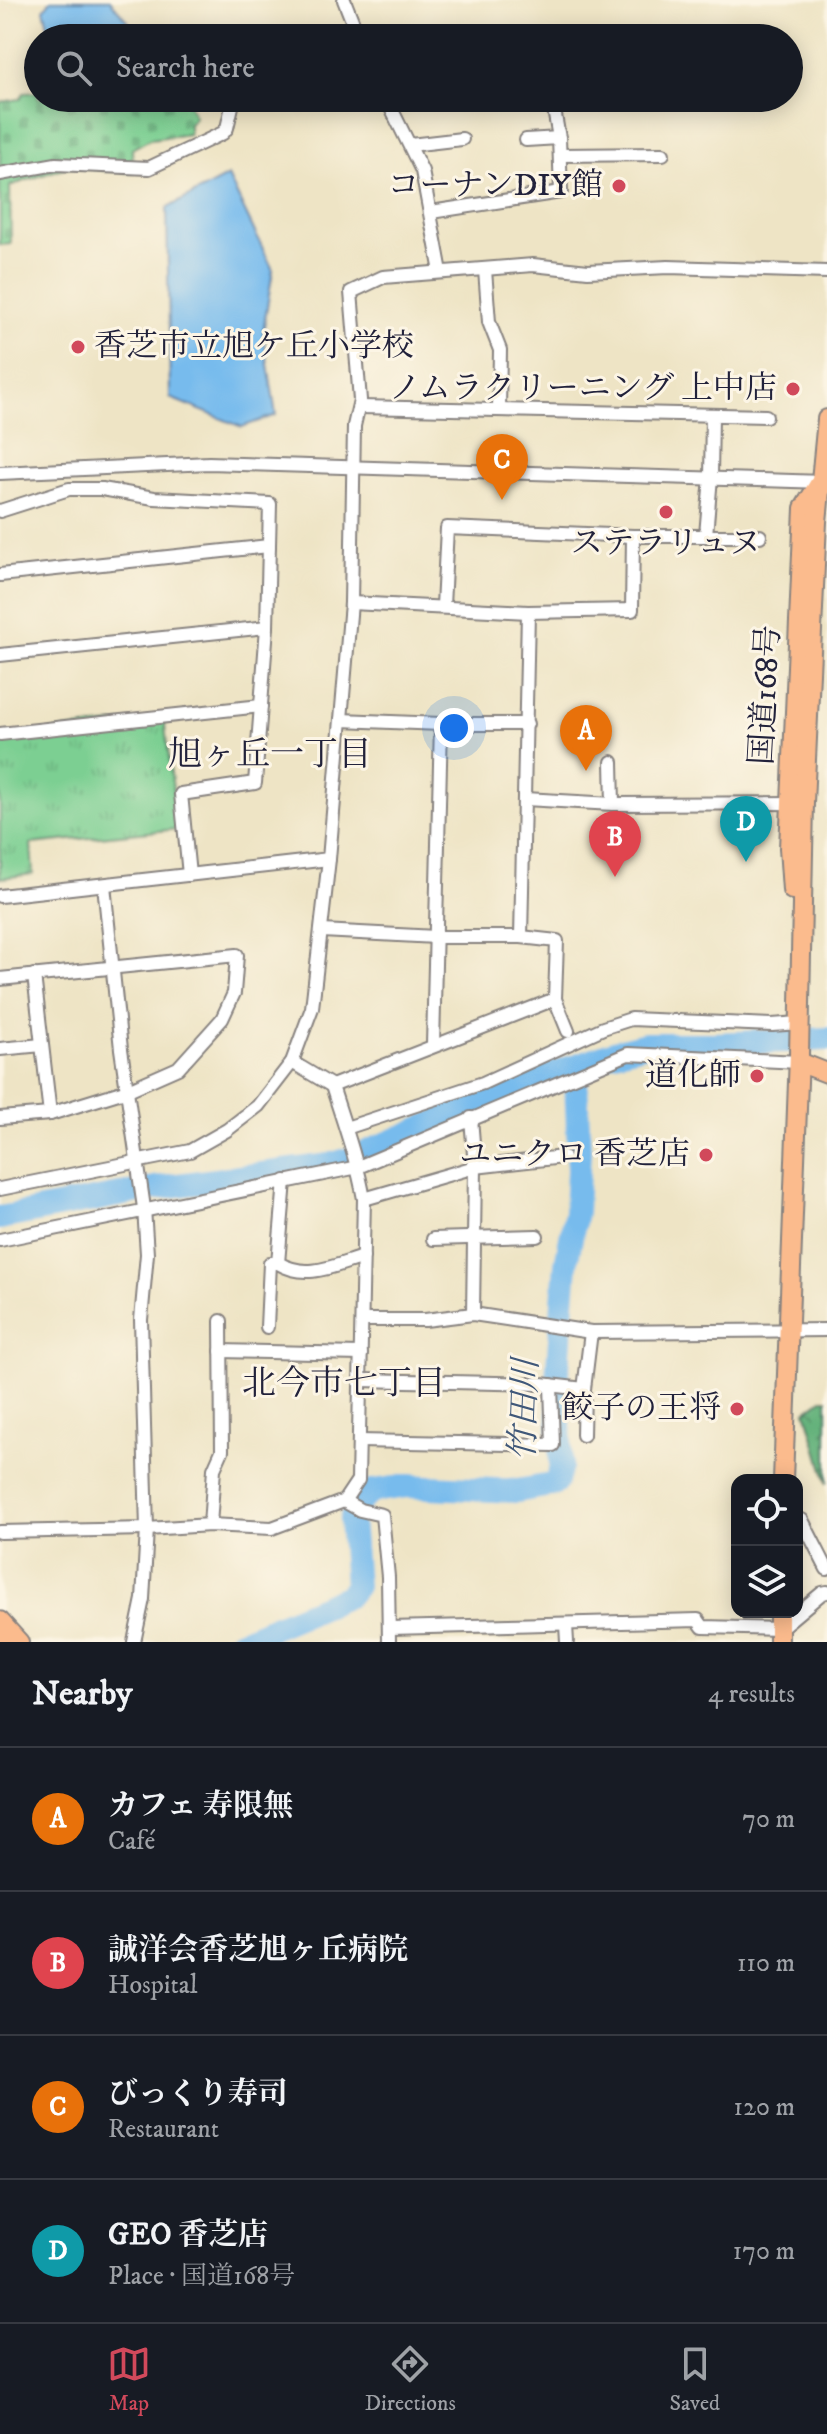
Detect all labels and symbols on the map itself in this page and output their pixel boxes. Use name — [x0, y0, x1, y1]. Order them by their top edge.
place label: コーナンDIY館 — [387, 166, 603, 206]
marker: コーナンDIY館 — [610, 177, 628, 195]
place label: 香芝市立旭ケ丘小学校 — [94, 327, 414, 367]
marker: 香芝市立旭ケ丘小学校 — [69, 338, 87, 356]
place label: ノムラクリーニング 上中店 — [389, 369, 777, 409]
marker: ノムラクリーニング 上中店 — [784, 380, 802, 398]
pin: C — [476, 434, 528, 500]
marker: ステラリュヌ — [657, 503, 675, 521]
place label: ステラリュヌ — [571, 524, 761, 564]
street label: 国道168号 — [742, 624, 790, 766]
pin: A — [560, 705, 612, 771]
your location — [434, 708, 474, 748]
district label: 旭ヶ丘一丁目 — [168, 734, 372, 776]
pin: D — [720, 796, 772, 862]
pin: B — [589, 811, 641, 877]
place label: 道化師 — [645, 1056, 741, 1096]
marker: 道化師 — [748, 1067, 766, 1085]
place label: ユニクロ 香芝店 — [459, 1135, 690, 1175]
marker: ユニクロ 香芝店 — [697, 1146, 715, 1164]
water label: 竹田川 — [502, 1354, 548, 1462]
district label: 北今市七丁目 — [242, 1363, 446, 1405]
place label: 餃子の王将 — [561, 1389, 721, 1429]
marker: 餃子の王将 — [728, 1400, 746, 1418]

